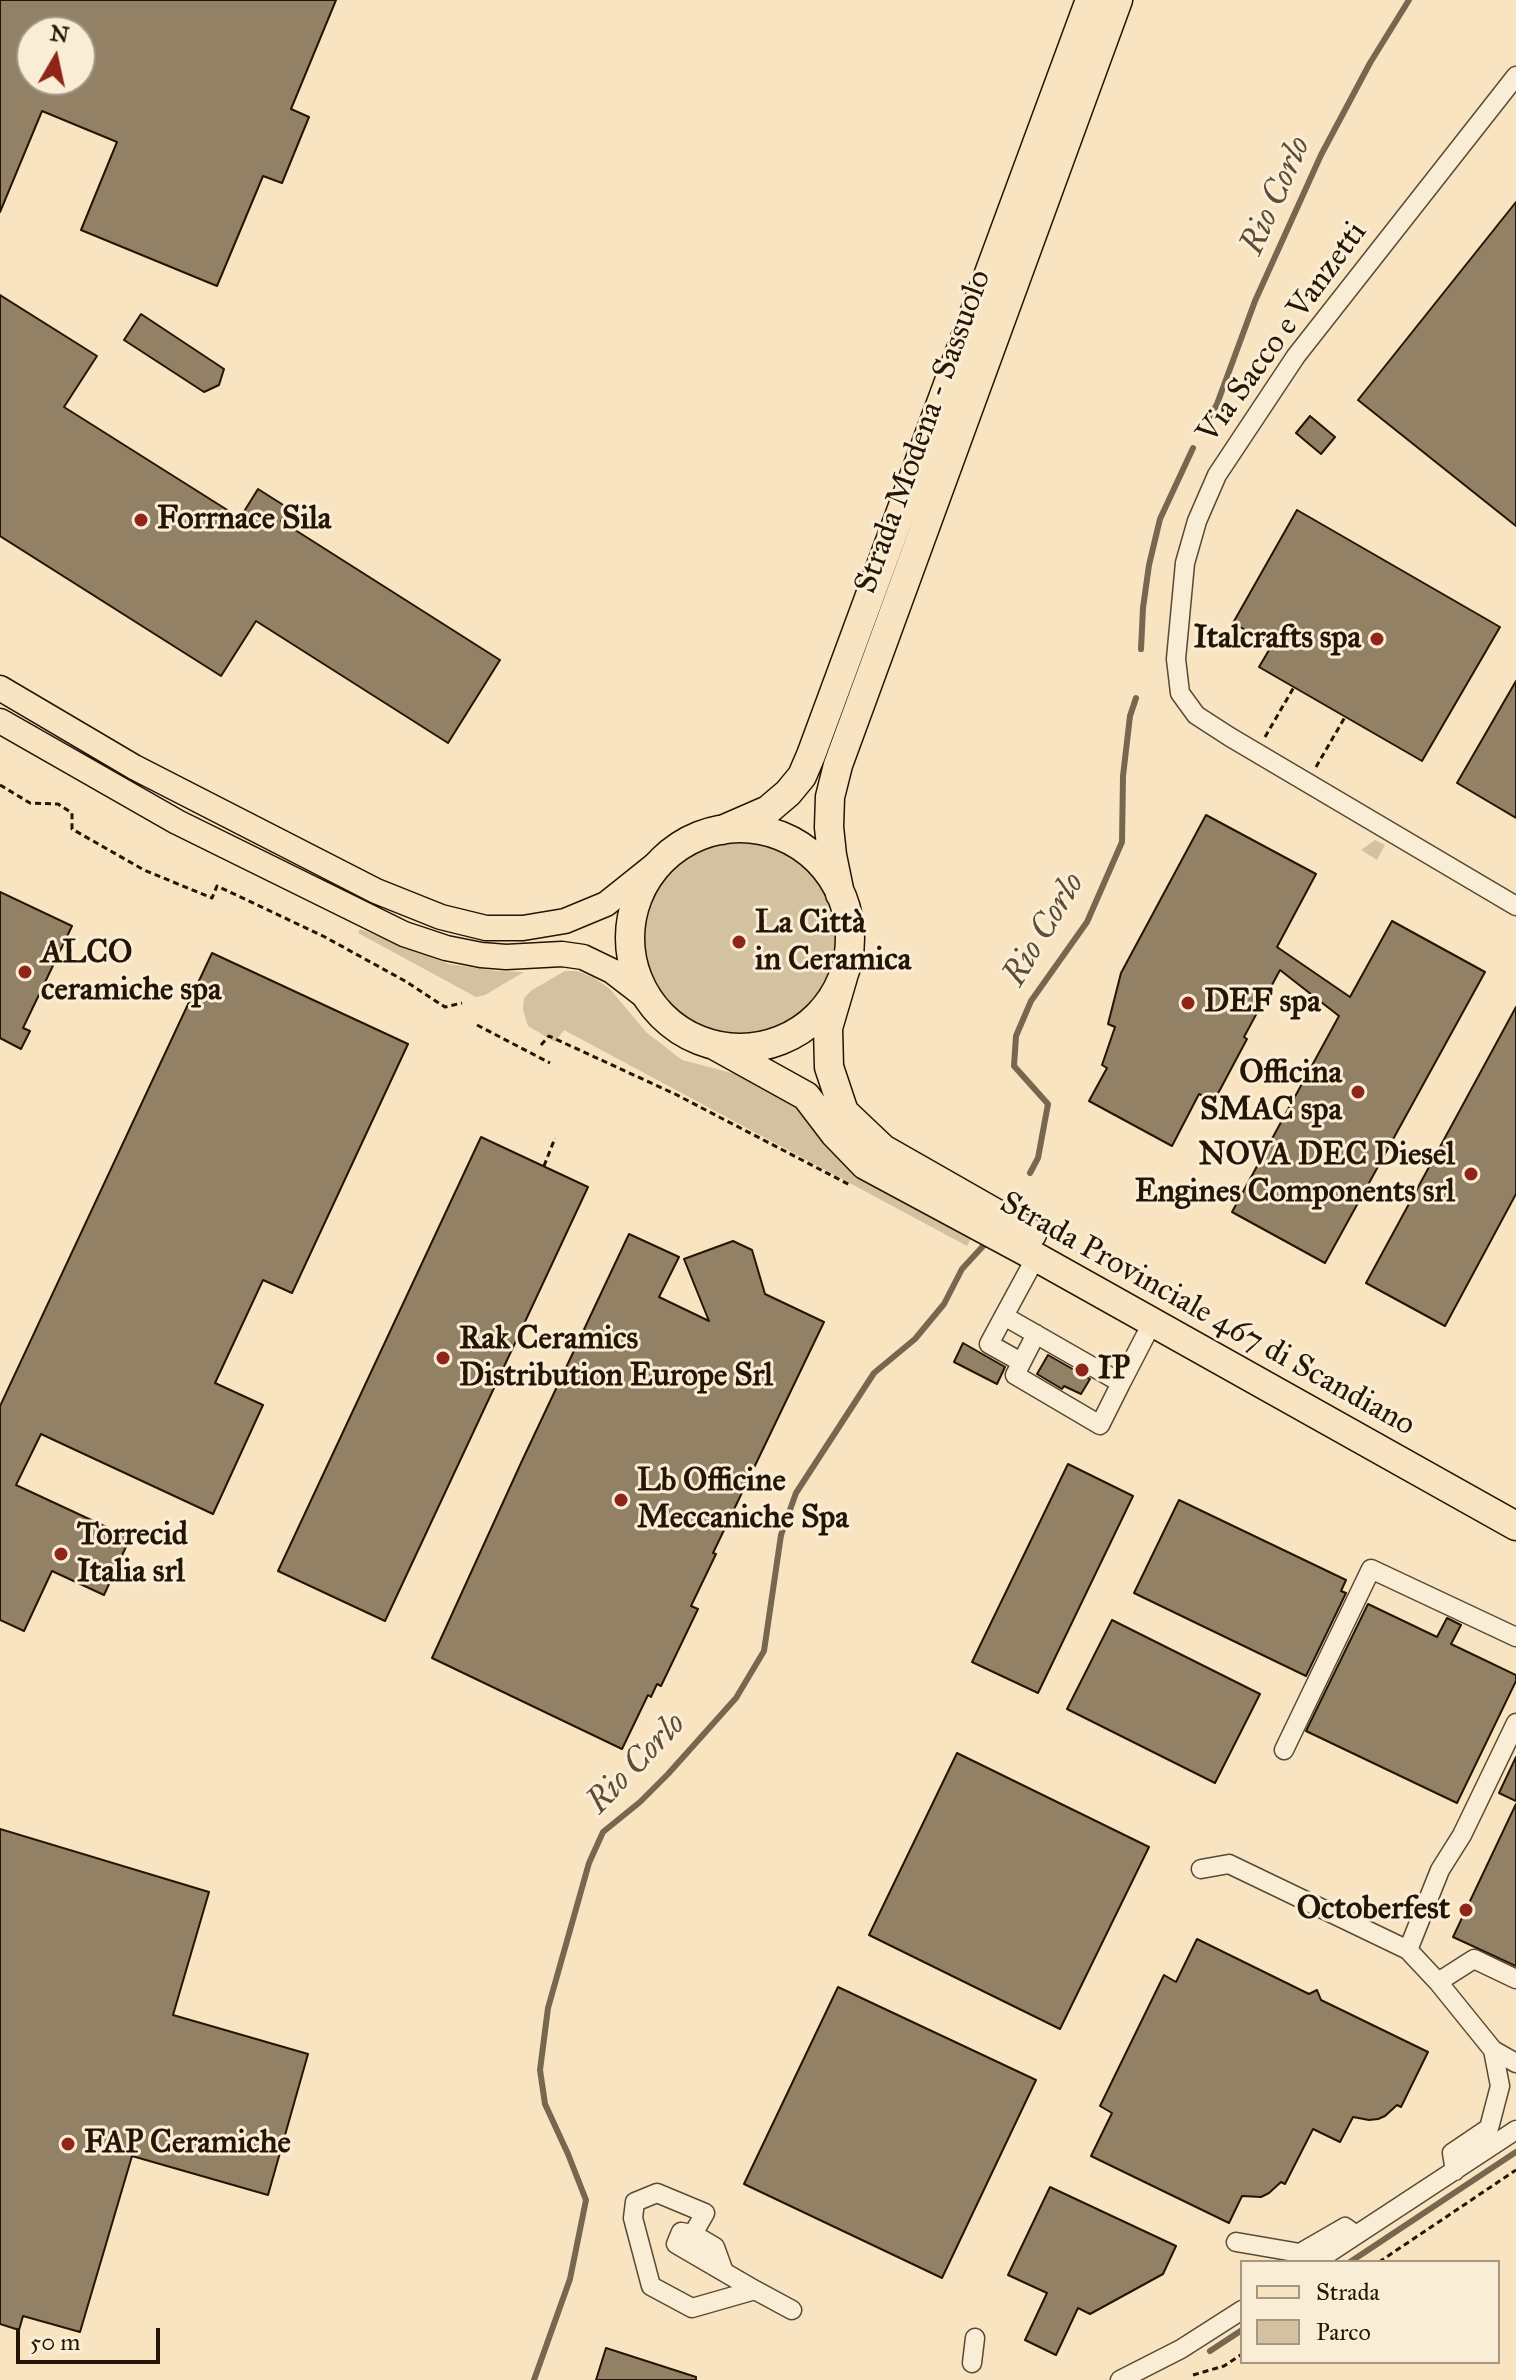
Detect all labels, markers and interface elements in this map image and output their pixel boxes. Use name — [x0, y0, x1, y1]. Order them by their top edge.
north arrow — [16, 16, 96, 96]
text: N — [48, 19, 71, 49]
water label: Rio Corlo — [1233, 131, 1321, 261]
street label: Via Sacco e Vanzetti — [1190, 215, 1376, 451]
street label: Strada Modena - Sassuolo — [848, 265, 1000, 599]
place label: Forrnace Sila — [157, 501, 331, 539]
marker: Forrnace Sila — [132, 511, 150, 529]
place label: Italcrafts spa — [1194, 620, 1361, 658]
marker: Italcrafts spa — [1368, 630, 1386, 648]
water label: Rio Corlo — [995, 866, 1095, 994]
place label: La Città in Ceramica — [755, 905, 911, 980]
marker: La Città in Ceramica — [730, 933, 748, 951]
place label: ALCO ceramiche spa — [41, 935, 222, 1010]
marker: ALCO ceramiche spa — [16, 963, 34, 981]
place label: DEF spa — [1204, 984, 1321, 1022]
marker: DEF spa — [1179, 994, 1197, 1012]
place label: Officina SMAC spa — [1200, 1055, 1342, 1130]
marker: Officina SMAC spa — [1349, 1083, 1367, 1101]
place label: NOVA DEC Diesel Engines Components srl — [1135, 1137, 1455, 1212]
marker: NOVA DEC Diesel Engines Components srl — [1462, 1165, 1480, 1183]
street label: Strada Provinciale 467 di Scandiano — [993, 1185, 1421, 1445]
place label: Rak Ceramics Distribution Europe Srl — [459, 1321, 773, 1396]
marker: Rak Ceramics Distribution Europe Srl — [434, 1349, 452, 1367]
place label: IP — [1098, 1351, 1130, 1389]
marker: IP — [1073, 1361, 1091, 1379]
place label: Lb Officine Meccaniche Spa — [637, 1463, 849, 1538]
marker: Lb Officine Meccaniche Spa — [612, 1491, 630, 1509]
place label: Torrecid Italia srl — [77, 1517, 188, 1592]
marker: Torrecid Italia srl — [52, 1545, 70, 1563]
water label: Rio Corlo — [579, 1705, 695, 1823]
place label: Octoberfest — [1297, 1891, 1450, 1929]
marker: Octoberfest — [1457, 1901, 1475, 1919]
place label: FAP Ceramiche — [84, 2125, 291, 2163]
marker: FAP Ceramiche — [59, 2135, 77, 2153]
legend — [1240, 2260, 1500, 2364]
text: Strada — [1316, 2277, 1380, 2307]
scale bar — [20, 2312, 164, 2362]
text: Parco — [1316, 2317, 1371, 2347]
text: 50 m — [30, 2327, 80, 2357]

